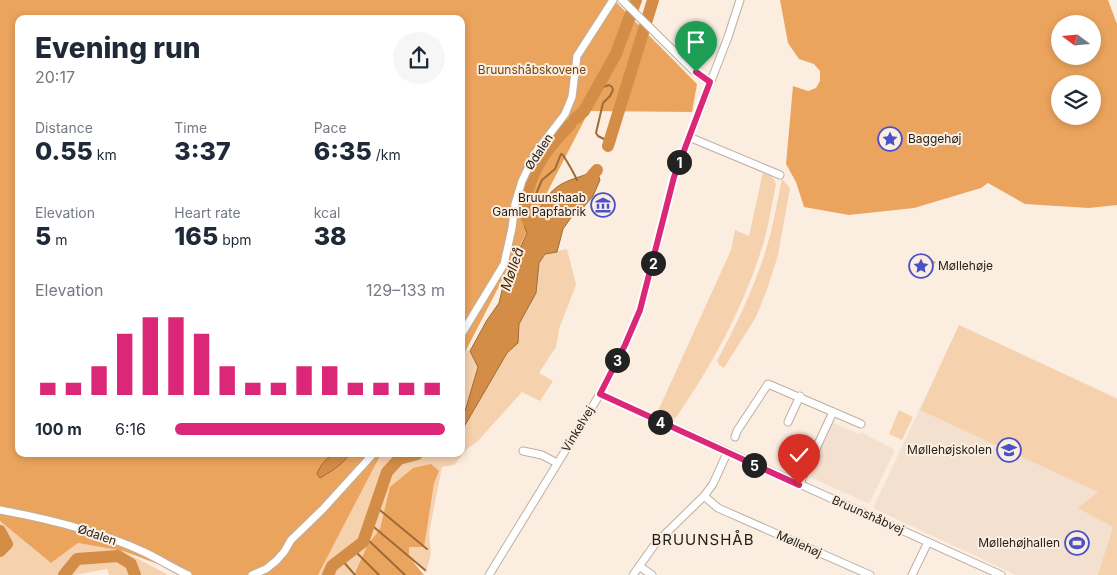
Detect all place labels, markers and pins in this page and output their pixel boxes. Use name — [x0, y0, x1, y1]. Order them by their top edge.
pin — [675, 21, 717, 72]
place icon: Baggehøj — [877, 126, 903, 152]
place label: Baggehøj — [908, 131, 962, 146]
pin: 1 — [666, 150, 692, 174]
place label: Bruunshaab Gamle Papfabrik — [492, 190, 586, 219]
museum icon: Bruunshaab Gamle Papfabrik — [590, 192, 616, 218]
pin: 2 — [640, 250, 666, 276]
place icon: Møllehøje — [908, 253, 934, 279]
place label: Møllehøje — [938, 258, 993, 273]
pin: 3 — [604, 348, 630, 372]
pin: 4 — [648, 410, 672, 434]
pin — [778, 434, 820, 485]
school or university icon: Møllehøjskolen — [996, 437, 1022, 463]
place label: Møllehøjskolen — [907, 442, 992, 457]
pin: 5 — [742, 452, 766, 478]
sports icon: Møllehøjhallen — [1064, 530, 1090, 556]
place label: Møllehøjhallen — [978, 535, 1060, 550]

